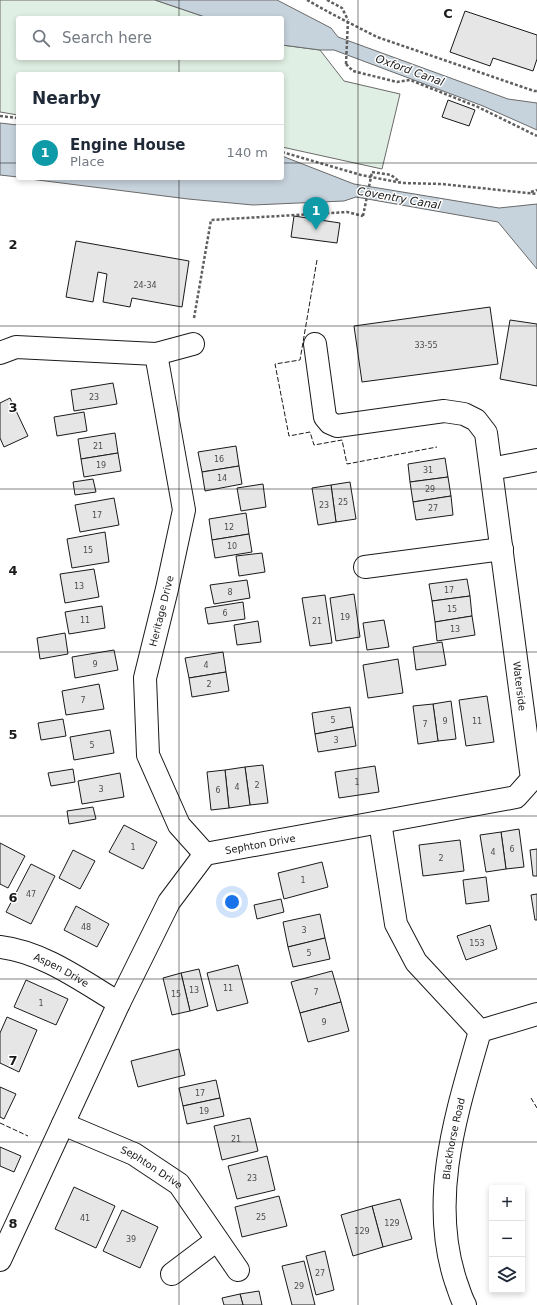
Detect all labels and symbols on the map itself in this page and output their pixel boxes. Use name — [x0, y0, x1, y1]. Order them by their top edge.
text: C — [443, 6, 453, 21]
water label: Oxford Canal — [374, 52, 446, 89]
water label: Coventry Canal — [356, 185, 442, 212]
pin: 1 — [303, 197, 329, 230]
text: 2 — [8, 237, 18, 252]
house number: 24-34 — [133, 281, 157, 290]
house number: 33-55 — [414, 341, 438, 350]
house number: 23 — [89, 393, 99, 402]
text: 3 — [8, 400, 18, 415]
house number: 21 — [93, 442, 103, 451]
house number: 16 — [214, 455, 224, 464]
house number: 19 — [96, 461, 106, 470]
house number: 31 — [423, 466, 433, 475]
house number: 14 — [217, 474, 227, 483]
house number: 29 — [425, 485, 435, 494]
house number: 25 — [338, 498, 348, 507]
house number: 23 — [319, 501, 329, 510]
house number: 27 — [428, 504, 438, 513]
house number: 17 — [92, 511, 102, 520]
house number: 12 — [224, 523, 234, 532]
house number: 10 — [227, 542, 237, 551]
house number: 15 — [83, 546, 93, 555]
text: 4 — [8, 563, 18, 578]
street label: Heritage Drive — [147, 574, 176, 648]
house number: 13 — [74, 582, 84, 591]
house number: 17 — [444, 586, 454, 595]
house number: 8 — [227, 588, 233, 597]
house number: 15 — [447, 605, 457, 614]
house number: 6 — [222, 609, 228, 618]
house number: 19 — [340, 613, 350, 622]
house number: 11 — [80, 616, 90, 625]
house number: 21 — [312, 617, 322, 626]
house number: 13 — [450, 625, 460, 634]
house number: 9 — [92, 660, 98, 669]
house number: 4 — [203, 661, 209, 670]
street label: Waterside — [511, 661, 528, 712]
house number: 2 — [206, 680, 212, 689]
house number: 7 — [80, 696, 86, 705]
house number: 5 — [330, 716, 336, 725]
house number: 9 — [442, 717, 448, 726]
house number: 11 — [472, 717, 482, 726]
house number: 7 — [422, 720, 428, 729]
text: 5 — [8, 727, 18, 742]
house number: 3 — [333, 736, 339, 745]
house number: 5 — [89, 741, 95, 750]
house number: 1 — [354, 778, 360, 787]
house number: 2 — [254, 781, 260, 790]
house number: 4 — [234, 783, 240, 792]
house number: 3 — [98, 785, 104, 794]
house number: 6 — [215, 786, 221, 795]
street label: Sephton Drive — [224, 833, 296, 856]
house number: 1 — [130, 843, 136, 852]
house number: 6 — [509, 845, 515, 854]
house number: 4 — [490, 848, 496, 857]
house number: 2 — [438, 854, 444, 863]
house number: 1 — [300, 876, 306, 885]
text: 6 — [8, 890, 18, 905]
house number: 47 — [26, 890, 36, 899]
your location — [222, 892, 242, 912]
house number: 48 — [81, 923, 91, 932]
house number: 3 — [301, 926, 307, 935]
house number: 153 — [469, 939, 485, 948]
house number: 5 — [306, 949, 312, 958]
street label: Aspen Drive — [32, 951, 91, 989]
house number: 11 — [223, 984, 233, 993]
house number: 13 — [189, 986, 199, 995]
house number: 7 — [313, 988, 319, 997]
house number: 15 — [171, 990, 181, 999]
house number: 1 — [38, 999, 44, 1008]
house number: 9 — [321, 1018, 327, 1027]
text: 7 — [8, 1053, 18, 1068]
house number: 17 — [195, 1089, 205, 1098]
street label: Blackhorse Road — [441, 1097, 467, 1180]
house number: 19 — [199, 1107, 209, 1116]
house number: 21 — [231, 1135, 241, 1144]
street label: Sephton Drive — [119, 1144, 185, 1190]
house number: 23 — [247, 1174, 257, 1183]
house number: 25 — [256, 1213, 266, 1222]
house number: 41 — [80, 1214, 90, 1223]
text: 8 — [8, 1216, 18, 1231]
house number: 129 — [384, 1219, 400, 1228]
house number: 129 — [354, 1227, 370, 1236]
house number: 39 — [126, 1235, 136, 1244]
house number: 27 — [315, 1269, 325, 1278]
house number: 29 — [294, 1282, 304, 1291]

